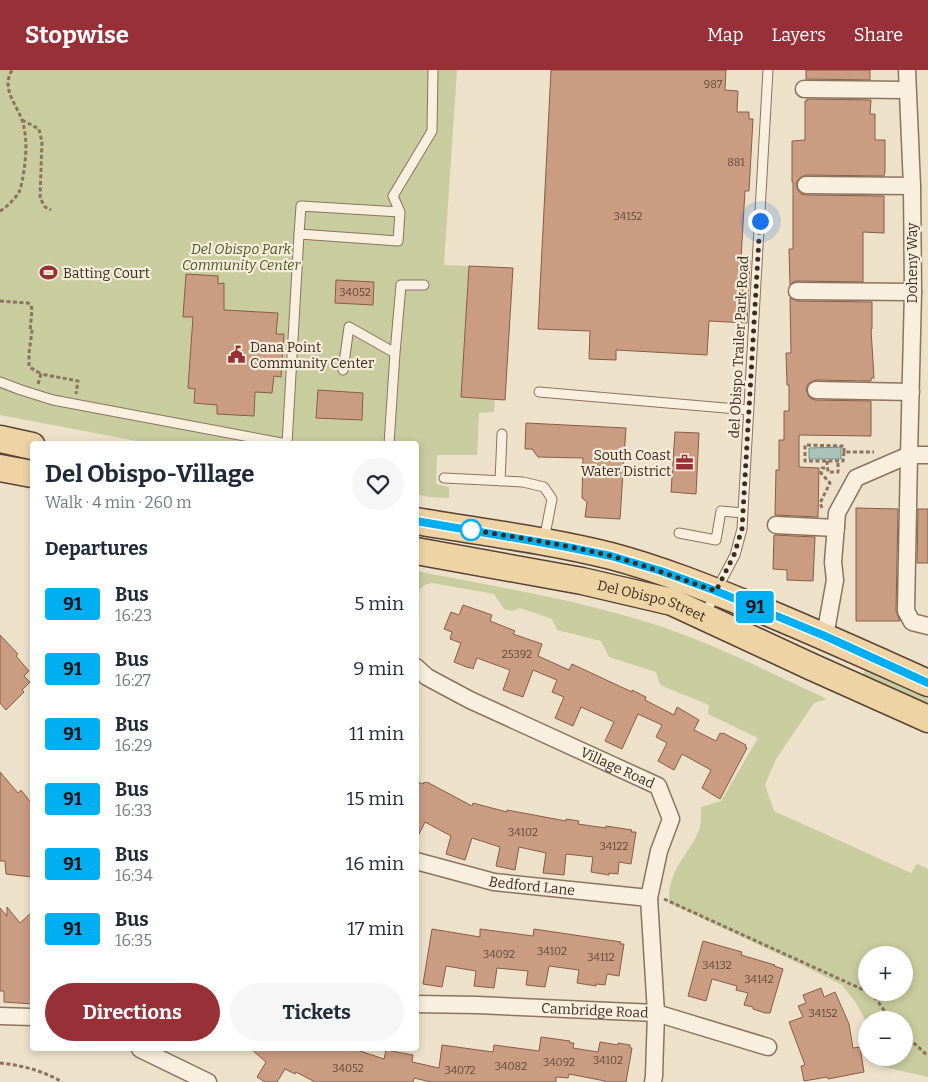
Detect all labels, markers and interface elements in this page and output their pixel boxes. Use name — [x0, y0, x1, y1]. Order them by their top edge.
text: Stopwise — [25, 21, 129, 49]
text: Map — [707, 24, 743, 46]
text: Layers — [771, 24, 826, 46]
text: Share — [854, 24, 903, 46]
house number: 987 — [704, 78, 723, 91]
house number: 881 — [727, 156, 745, 169]
your location — [748, 209, 773, 234]
house number: 34152 — [614, 210, 642, 223]
street label: Doheny Way — [904, 222, 921, 303]
park label: Del Obispo Park Community Center — [182, 241, 301, 274]
street label: del Obispo Trailer Park Road — [726, 255, 752, 439]
sports icon: Batting Court — [39, 263, 59, 283]
place label: Batting Court — [63, 265, 150, 282]
house number: 34052 — [339, 286, 371, 299]
place label: Dana Point Community Center — [250, 339, 374, 372]
public building icon: Dana Point Community Center — [226, 345, 246, 365]
place label: South Coast Water District — [581, 447, 671, 480]
office icon: South Coast Water District — [675, 453, 695, 473]
button: heart — [352, 458, 404, 510]
text: Del Obispo-Village — [45, 460, 255, 488]
text: Walk · 4 min · 260 m — [45, 493, 192, 512]
unlabelled marker — [460, 519, 482, 541]
text: Departures — [45, 537, 148, 560]
street label: Del Obispo Street — [596, 576, 708, 625]
text: Bus — [115, 583, 149, 606]
line badge: 91 — [732, 591, 778, 623]
text: 5 min — [354, 592, 404, 615]
text: 91 — [63, 593, 82, 615]
text: 91 — [746, 596, 764, 618]
text: 16:23 — [115, 606, 152, 625]
text: Bus — [115, 648, 149, 671]
house number: 25392 — [502, 648, 532, 661]
text: 9 min — [353, 657, 404, 680]
text: 91 — [63, 658, 82, 680]
text: 16:27 — [115, 671, 151, 690]
text: Bus — [115, 713, 149, 736]
text: 11 min — [349, 722, 404, 745]
text: 91 — [63, 723, 82, 745]
text: 16:29 — [115, 736, 152, 755]
street label: Village Road — [578, 743, 658, 792]
text: Bus — [115, 778, 149, 801]
text: 15 min — [347, 787, 404, 810]
text: 91 — [63, 788, 82, 810]
text: 16:33 — [115, 801, 152, 820]
house number: 34102 — [508, 826, 538, 839]
house number: 34122 — [599, 840, 629, 853]
text: Bus — [115, 843, 149, 866]
text: 16 min — [346, 852, 404, 875]
text: 91 — [63, 853, 82, 875]
text: 16:34 — [115, 866, 153, 885]
street label: Bedford Lane — [487, 872, 576, 899]
text: Bus — [115, 908, 149, 931]
text: 17 min — [347, 917, 404, 940]
text: 91 — [63, 918, 82, 940]
text: 16:35 — [115, 931, 152, 950]
house number: 34102 — [537, 945, 567, 958]
map controls — [858, 946, 913, 1066]
button: + — [858, 946, 913, 1001]
house number: 34092 — [483, 948, 515, 961]
house number: 34112 — [587, 951, 615, 964]
house number: 34132 — [702, 959, 732, 972]
house number: 34142 — [744, 973, 774, 986]
button: Directions — [45, 983, 220, 1041]
button: Tickets — [230, 983, 404, 1041]
street label: Cambridge Road — [541, 999, 649, 1021]
house number: 34152 — [809, 1007, 837, 1020]
button: − — [858, 1011, 913, 1066]
house number: 34102 — [593, 1054, 623, 1067]
house number: 34092 — [543, 1056, 575, 1069]
house number: 34082 — [495, 1060, 527, 1073]
house number: 34052 — [332, 1062, 364, 1075]
house number: 34072 — [444, 1064, 476, 1077]

